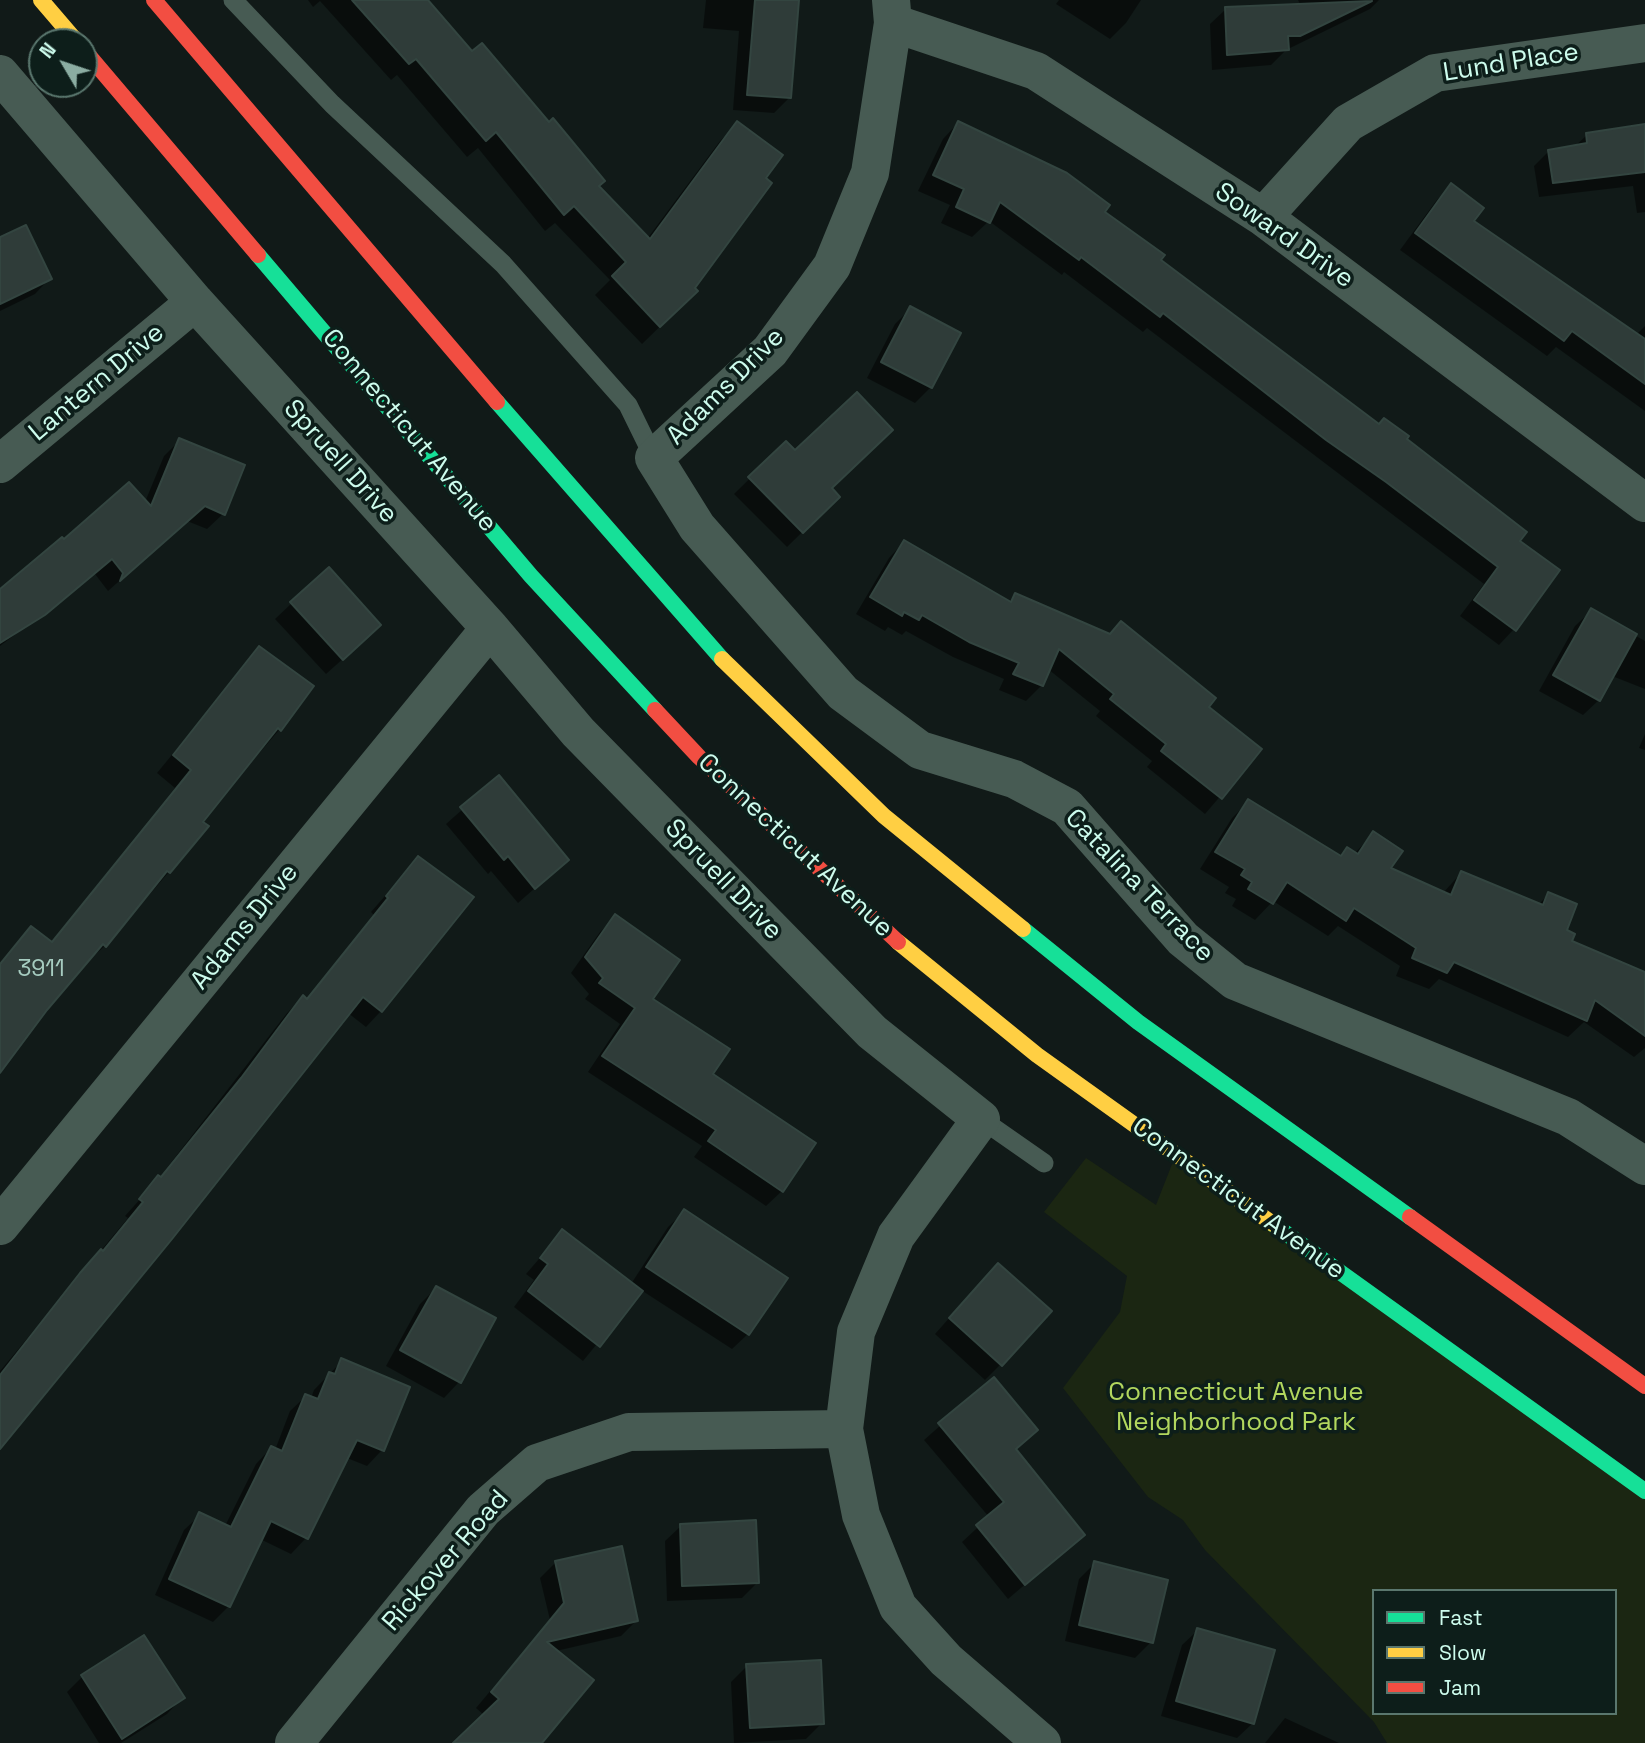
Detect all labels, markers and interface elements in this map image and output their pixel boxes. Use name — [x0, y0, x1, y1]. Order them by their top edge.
north arrow — [28, 28, 98, 98]
street label: Lund Place — [1441, 37, 1581, 89]
text: N — [34, 38, 62, 64]
street label: Soward Drive — [1209, 177, 1359, 295]
street label: Lantern Drive — [23, 318, 171, 448]
street label: Adams Drive — [661, 322, 791, 452]
street label: Connecticut Avenue — [315, 323, 503, 539]
street label: Spruell Drive — [276, 394, 404, 530]
street label: Connecticut Avenue — [691, 748, 899, 944]
street label: Catalina Terrace — [1058, 803, 1220, 969]
street label: Spruell Drive — [658, 813, 788, 947]
street label: Adams Drive — [185, 858, 305, 996]
house number: 3911 — [17, 956, 65, 984]
street label: Connecticut Avenue — [1126, 1111, 1350, 1287]
park label: Connecticut Avenue Neighborhood Park — [1108, 1377, 1364, 1438]
street label: Rickover Road — [376, 1484, 516, 1638]
legend — [1372, 1589, 1617, 1715]
text: Fast — [1439, 1604, 1483, 1631]
text: Slow — [1439, 1639, 1487, 1666]
text: Jam — [1439, 1674, 1481, 1701]

